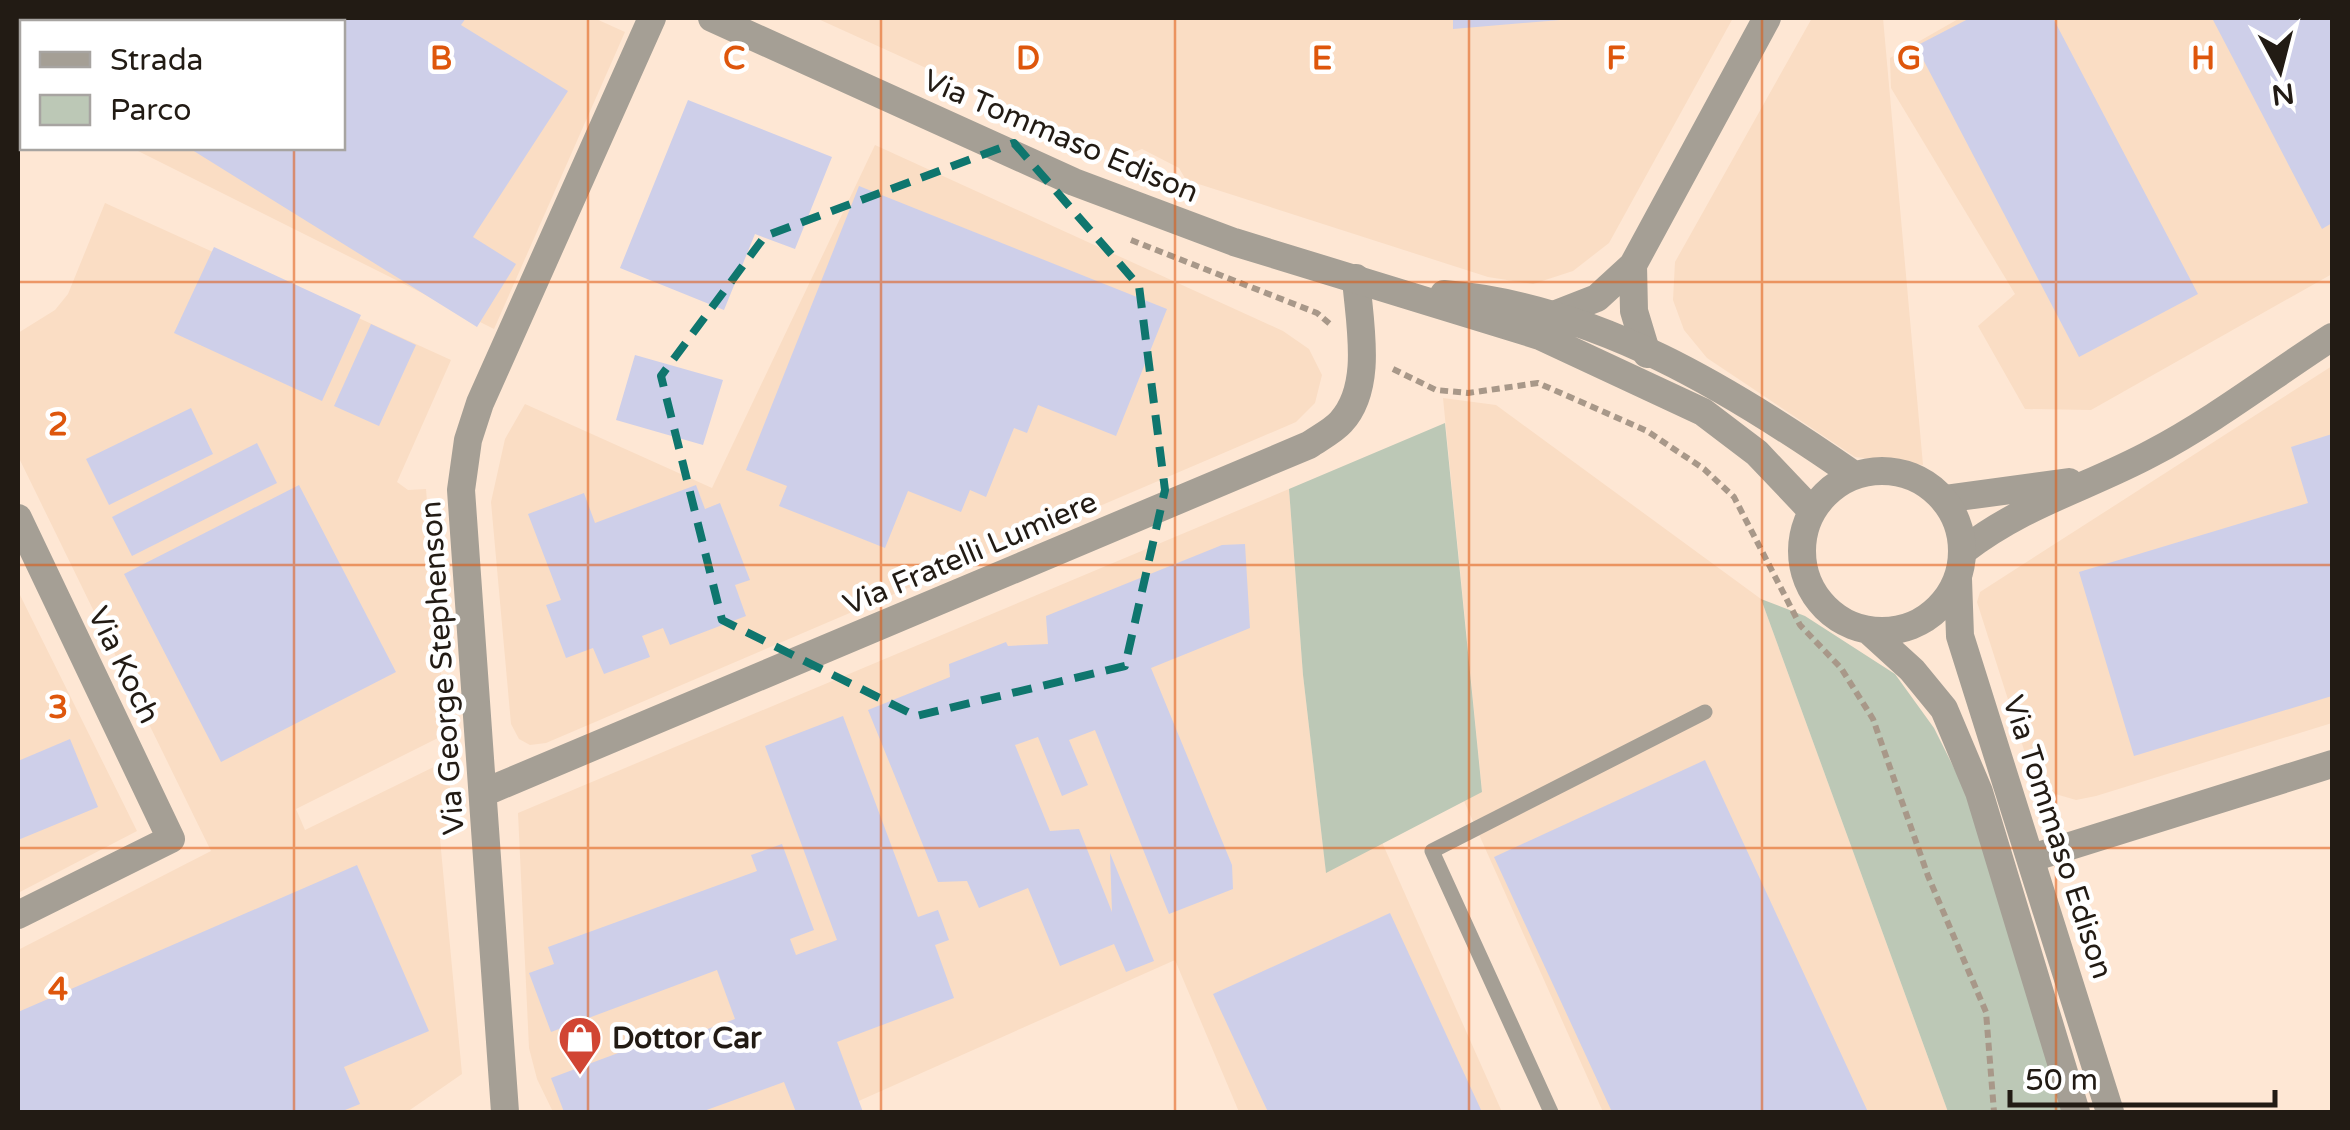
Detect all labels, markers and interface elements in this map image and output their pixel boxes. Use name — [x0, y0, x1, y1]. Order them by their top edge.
legend — [20, 20, 345, 150]
north arrow — [2230, 20, 2330, 120]
text: B — [430, 40, 452, 78]
text: C — [723, 40, 745, 78]
text: D — [1016, 40, 1040, 78]
text: E — [1312, 40, 1332, 78]
text: F — [1606, 40, 1626, 78]
text: G — [1897, 40, 1921, 78]
text: H — [2191, 40, 2215, 78]
text: Strada — [110, 42, 203, 79]
street label: Via Tommaso Edison — [917, 62, 1204, 211]
text: N — [2270, 76, 2296, 112]
text: Parco — [110, 92, 191, 129]
text: 2 — [48, 406, 68, 444]
street label: Via Fratelli Lumiere — [838, 483, 1103, 624]
street label: Via George Stephenson — [412, 500, 473, 836]
street label: Via Koch — [79, 601, 168, 730]
text: 3 — [48, 689, 68, 727]
street label: Via Tommaso Edison — [1994, 691, 2121, 983]
text: 4 — [48, 971, 68, 1009]
shop icon: Dottor Car — [557, 1015, 603, 1076]
place label: Dottor Car — [612, 1020, 762, 1057]
scale bar — [2010, 1045, 2275, 1107]
text: 50 m — [2025, 1062, 2098, 1099]

